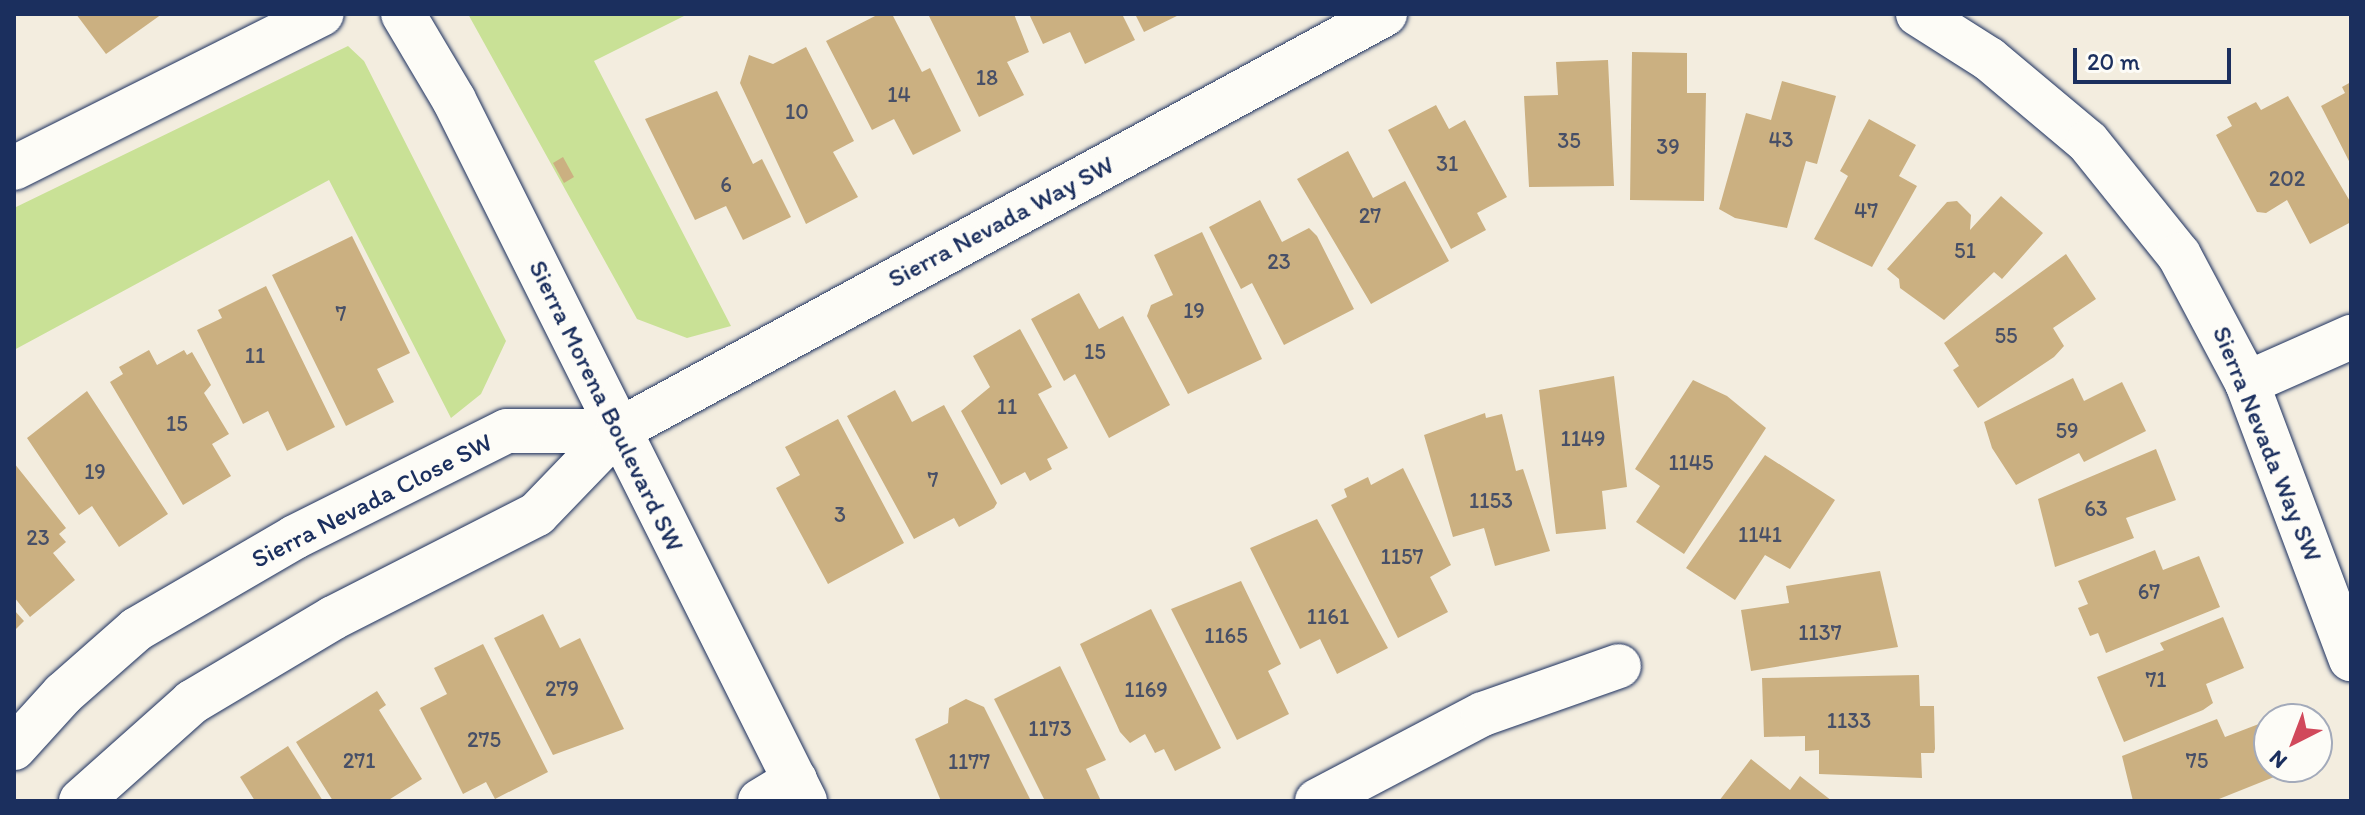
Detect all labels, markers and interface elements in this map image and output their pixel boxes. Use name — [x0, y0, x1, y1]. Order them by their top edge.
scale bar — [2077, 32, 2235, 82]
text: 20 m — [2087, 47, 2140, 76]
house number: 18 — [976, 65, 998, 91]
house number: 14 — [887, 82, 911, 108]
house number: 10 — [785, 99, 809, 125]
house number: 43 — [1768, 127, 1794, 153]
house number: 35 — [1557, 128, 1581, 154]
house number: 39 — [1656, 134, 1680, 160]
street label: Sierra Nevada Way SW — [883, 149, 1119, 295]
house number: 31 — [1436, 151, 1458, 177]
house number: 202 — [2269, 166, 2305, 192]
house number: 6 — [720, 172, 732, 198]
house number: 47 — [1854, 198, 1878, 224]
house number: 27 — [1359, 203, 1381, 229]
house number: 51 — [1954, 238, 1976, 264]
house number: 23 — [1267, 249, 1291, 275]
street label: Sierra Morena Boulevard SW — [522, 255, 690, 557]
house number: 19 — [1183, 298, 1205, 324]
house number: 7 — [336, 301, 346, 327]
street label: Sierra Nevada Way SW — [2206, 322, 2328, 566]
house number: 55 — [1994, 323, 2018, 349]
house number: 15 — [1084, 339, 1106, 365]
house number: 11 — [245, 343, 265, 369]
house number: 11 — [997, 394, 1017, 420]
house number: 15 — [166, 411, 188, 437]
house number: 59 — [2055, 418, 2079, 444]
house number: 1149 — [1560, 426, 1606, 452]
street label: Sierra Nevada Close SW — [247, 427, 497, 575]
house number: 1145 — [1668, 450, 1714, 476]
house number: 19 — [84, 459, 106, 485]
house number: 7 — [928, 467, 938, 493]
house number: 1153 — [1469, 488, 1513, 514]
house number: 63 — [2084, 496, 2108, 522]
house number: 3 — [834, 502, 846, 528]
house number: 1141 — [1738, 522, 1782, 548]
house number: 23 — [26, 525, 50, 551]
house number: 1157 — [1381, 544, 1423, 570]
house number: 67 — [2138, 579, 2160, 605]
house number: 1161 — [1307, 604, 1349, 630]
house number: 1137 — [1798, 620, 1842, 646]
house number: 1165 — [1204, 623, 1248, 649]
house number: 71 — [2145, 667, 2167, 693]
house number: 279 — [545, 676, 579, 702]
house number: 1169 — [1124, 677, 1168, 703]
north arrow — [2253, 703, 2333, 783]
house number: 1133 — [1827, 708, 1871, 734]
house number: 1173 — [1028, 716, 1072, 742]
house number: 275 — [467, 727, 501, 753]
text: N — [2263, 745, 2293, 775]
house number: 271 — [343, 748, 375, 774]
house number: 75 — [2186, 748, 2208, 774]
house number: 1177 — [948, 749, 990, 775]

